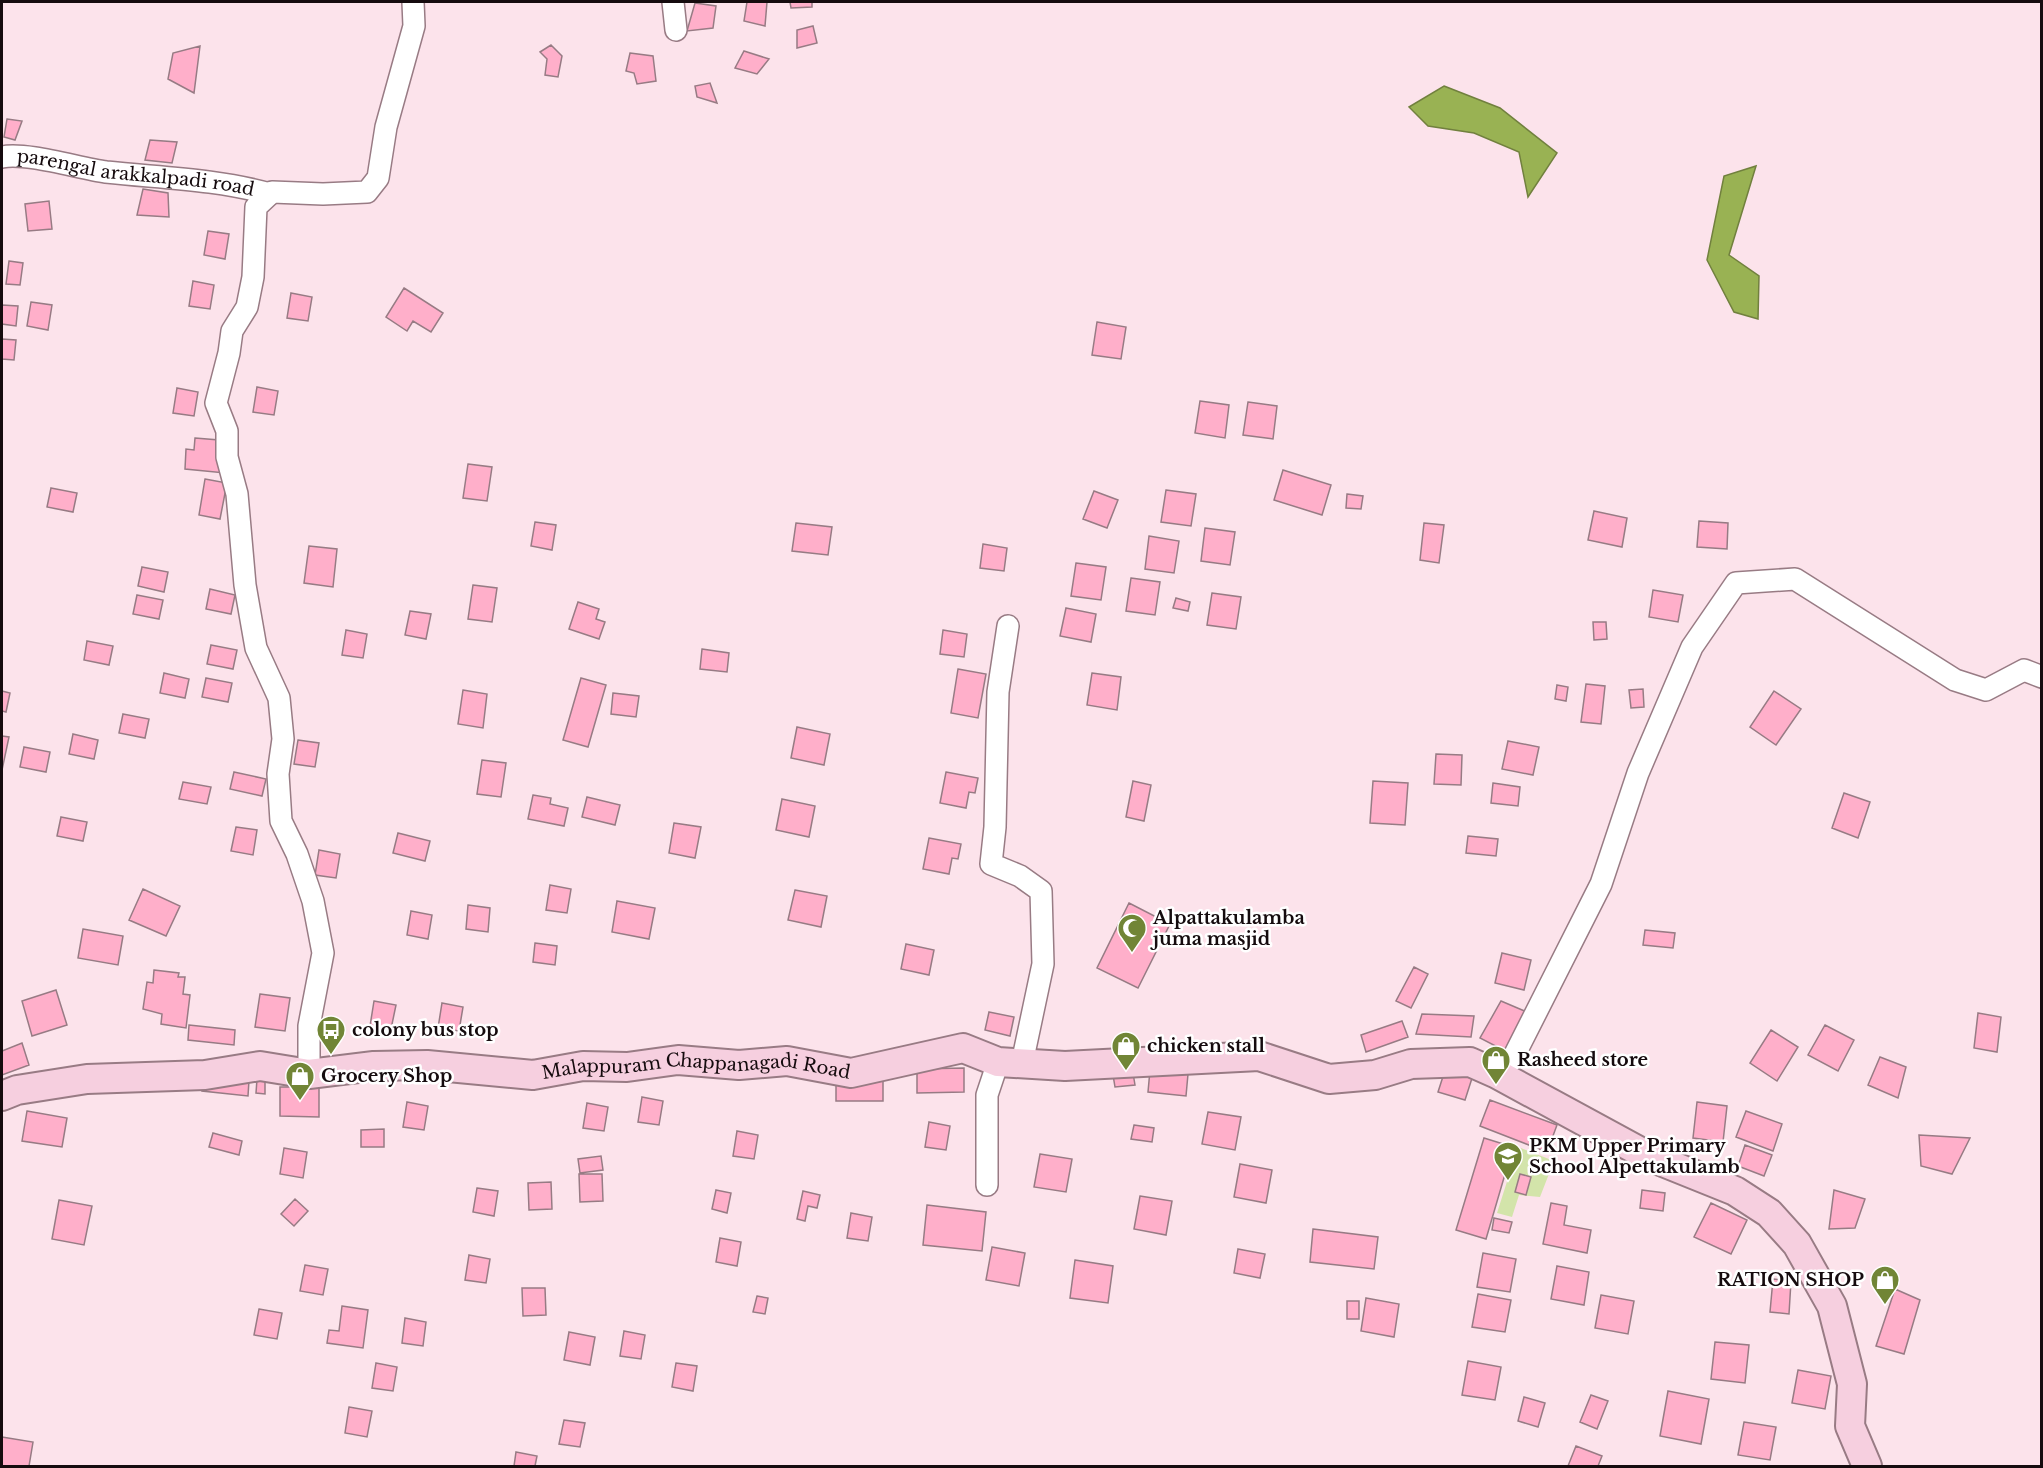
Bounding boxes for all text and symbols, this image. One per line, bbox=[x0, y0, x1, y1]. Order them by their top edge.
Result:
street label: parengal arakkalpadi road bbox=[16, 145, 256, 201]
place label: Alpattakulamba juma masjid bbox=[1150, 907, 1305, 950]
mosque icon: Alpattakulamba juma masjid bbox=[1116, 912, 1148, 954]
bus stop icon: colony bus stop bbox=[315, 1014, 347, 1056]
place label: colony bus stop bbox=[352, 1019, 499, 1041]
shop icon: chicken stall bbox=[1110, 1030, 1142, 1072]
place label: chicken stall bbox=[1147, 1035, 1266, 1057]
shop icon: Rasheed store bbox=[1480, 1044, 1512, 1086]
street label: Malappuram Chappanagadi Road bbox=[540, 1049, 852, 1084]
place label: Rasheed store bbox=[1517, 1049, 1648, 1071]
shop icon: Grocery Shop bbox=[284, 1060, 316, 1102]
place label: Grocery Shop bbox=[321, 1065, 452, 1087]
place label: PKM Upper Primary School Alpettakulamb bbox=[1529, 1135, 1740, 1178]
school or university icon: PKM Upper Primary School Alpettakulamb bbox=[1492, 1140, 1524, 1182]
shop icon: RATION SHOP bbox=[1869, 1264, 1901, 1306]
place label: RATION SHOP bbox=[1717, 1269, 1864, 1291]

